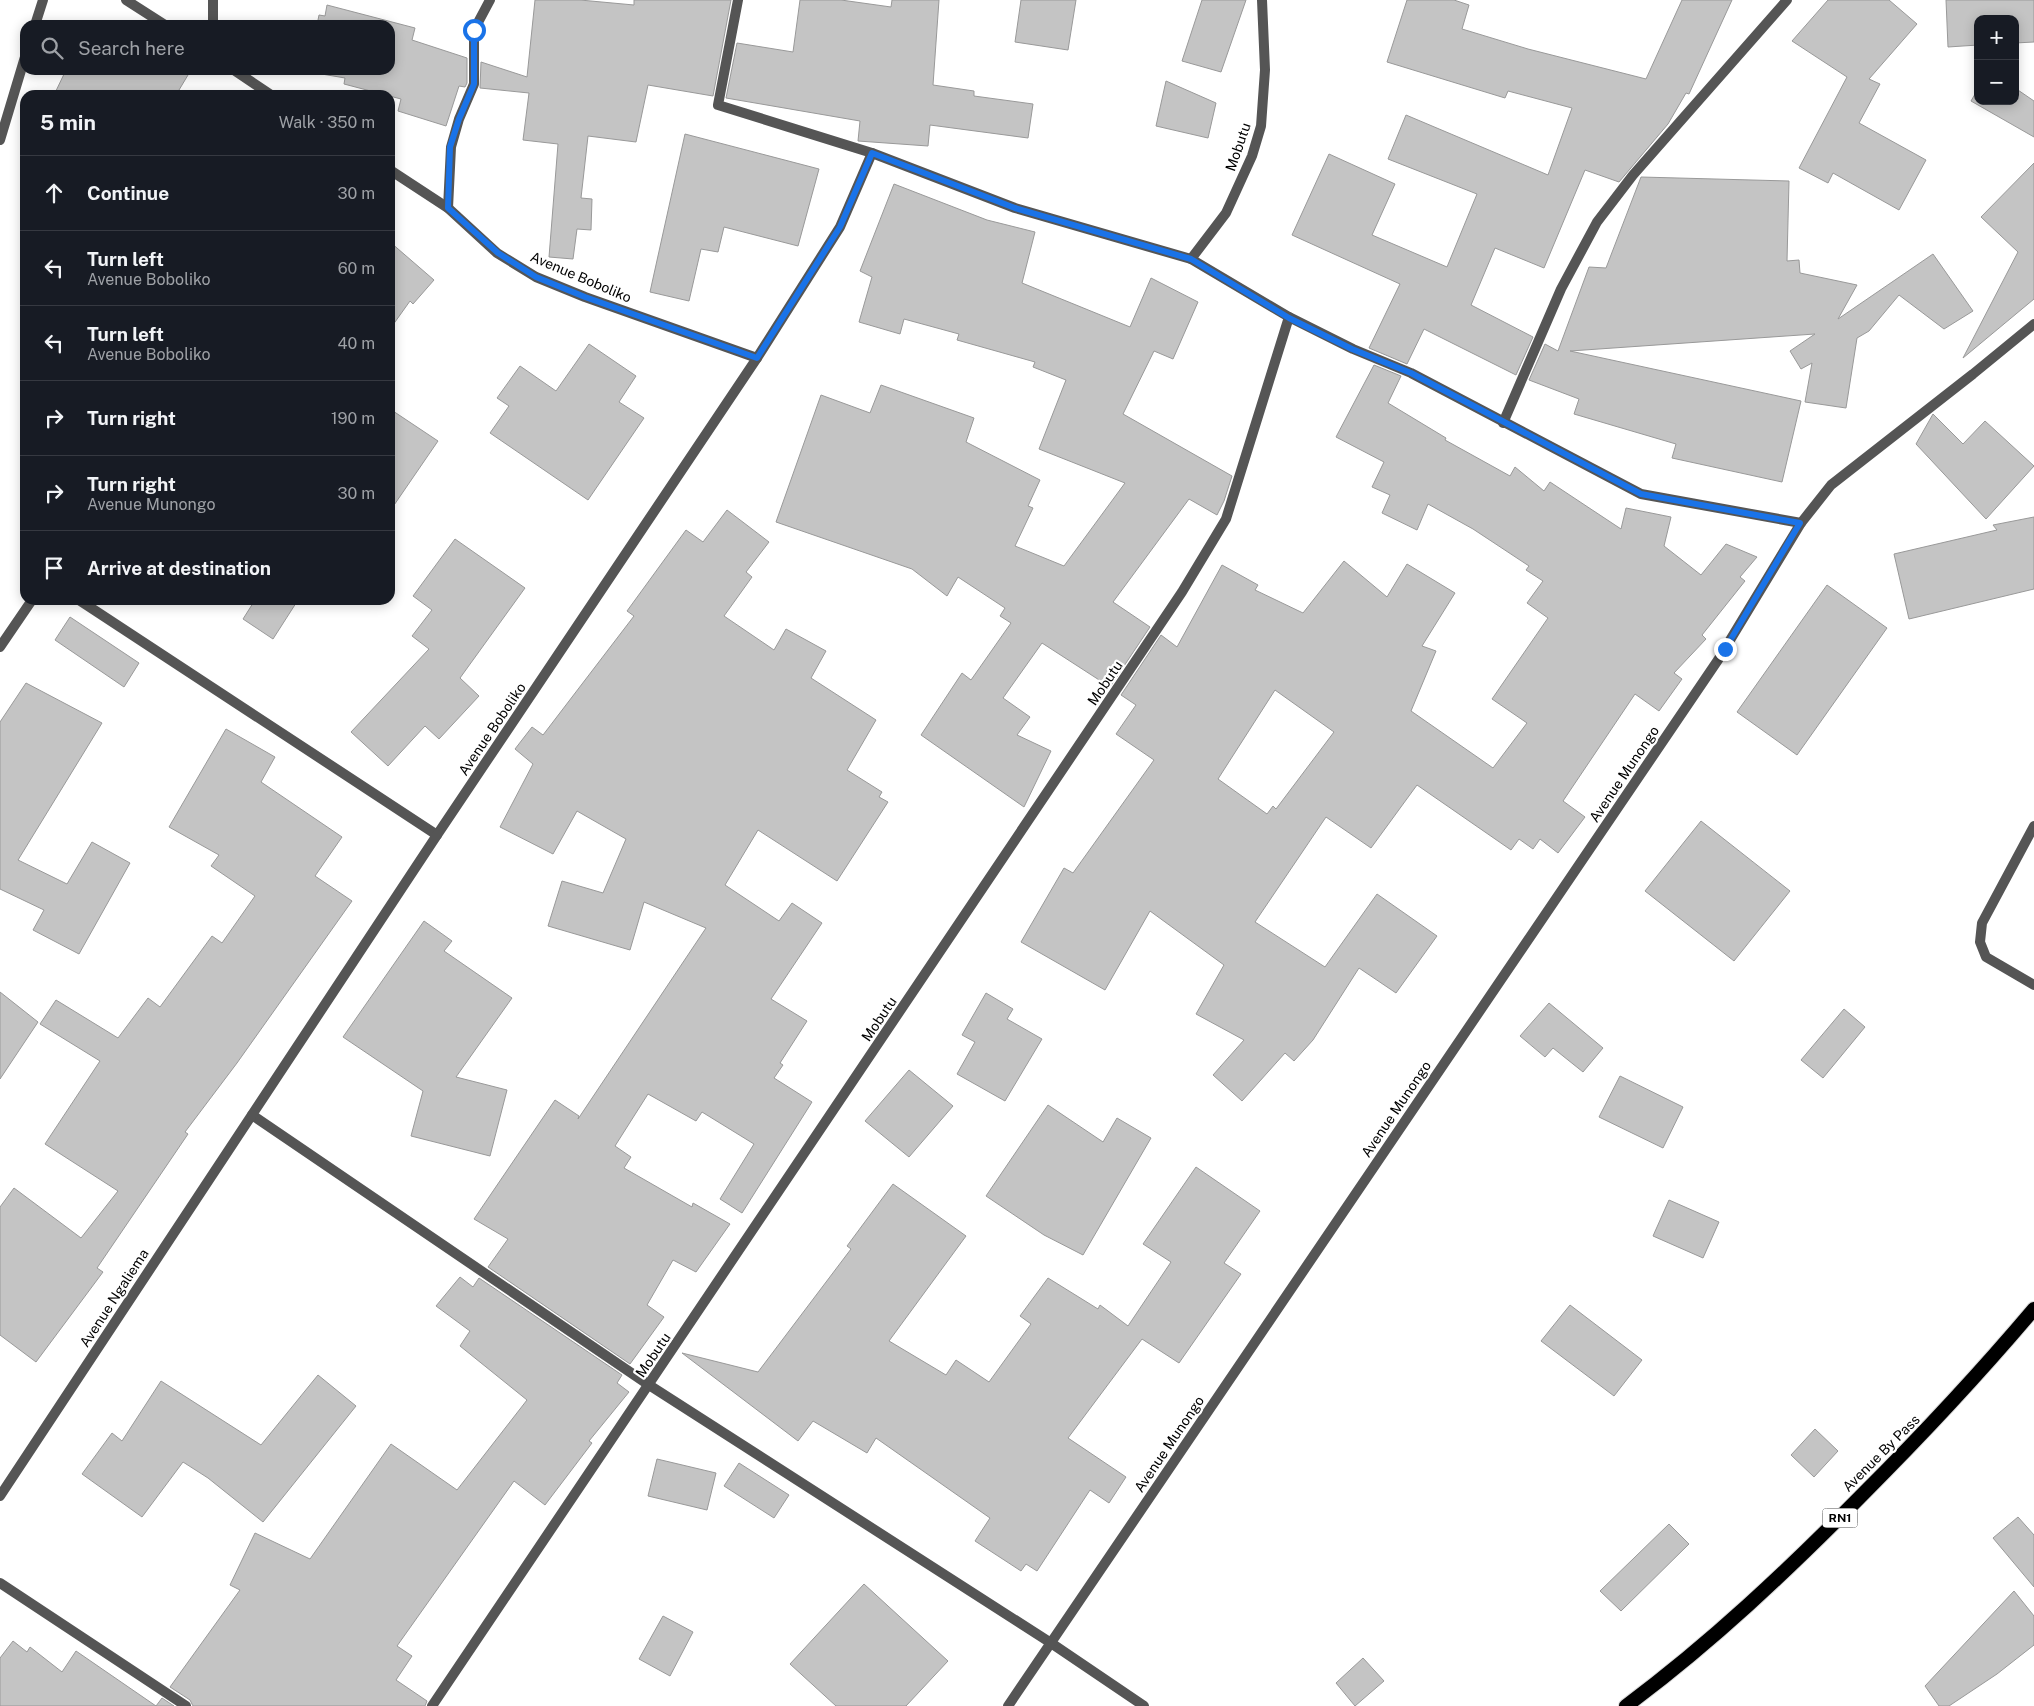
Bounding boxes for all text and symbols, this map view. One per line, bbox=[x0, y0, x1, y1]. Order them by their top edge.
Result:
map controls bbox=[1974, 15, 2019, 105]
button: + bbox=[1974, 15, 2019, 60]
route start bbox=[463, 19, 486, 42]
search box bbox=[20, 20, 395, 75]
icon: search bbox=[38, 34, 66, 62]
text: Search here bbox=[78, 37, 185, 59]
button: − bbox=[1974, 60, 2019, 105]
text: 5 min bbox=[40, 110, 96, 135]
text: Walk · 350 m bbox=[279, 113, 375, 132]
street label: Mobutu bbox=[1222, 121, 1254, 173]
icon: ahead bbox=[40, 179, 68, 207]
text: Continue bbox=[87, 182, 169, 204]
text: 30 m bbox=[338, 184, 375, 203]
text: Turn left bbox=[87, 248, 164, 270]
street label: Avenue Boboliko bbox=[528, 248, 634, 306]
icon: left bbox=[40, 254, 68, 282]
text: 60 m bbox=[338, 259, 375, 278]
text: Avenue Boboliko bbox=[87, 270, 211, 289]
text: Turn left bbox=[87, 323, 164, 345]
icon: left bbox=[40, 329, 68, 357]
text: 40 m bbox=[337, 334, 375, 353]
text: Avenue Boboliko bbox=[87, 345, 211, 364]
icon: right bbox=[40, 404, 68, 432]
text: Turn right bbox=[87, 407, 176, 429]
text: 190 m bbox=[331, 409, 375, 428]
text: Turn right bbox=[87, 473, 176, 495]
icon: right bbox=[40, 479, 68, 507]
text: 30 m bbox=[338, 484, 375, 503]
text: Avenue Munongo bbox=[87, 495, 216, 514]
icon: arrive bbox=[40, 554, 68, 582]
text: Arrive at destination bbox=[87, 557, 271, 579]
route end bbox=[1714, 638, 1737, 661]
street label: Mobutu bbox=[1084, 658, 1126, 708]
street label: Avenue Boboliko bbox=[455, 680, 529, 778]
street label: Avenue Munongo bbox=[1586, 723, 1662, 825]
street label: Mobutu bbox=[858, 994, 900, 1044]
street label: Avenue Munongo bbox=[1358, 1058, 1434, 1160]
street label: Avenue Ngaliema bbox=[76, 1246, 152, 1350]
street label: Mobutu bbox=[632, 1330, 674, 1380]
street label: Avenue Munongo bbox=[1131, 1393, 1207, 1495]
street label: Avenue By Pass bbox=[1839, 1411, 1923, 1495]
road number: RN1 bbox=[1822, 1509, 1858, 1528]

